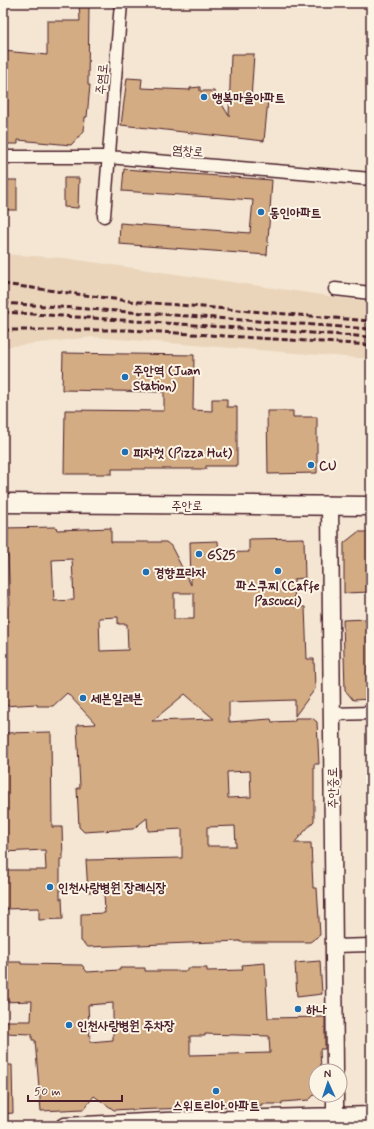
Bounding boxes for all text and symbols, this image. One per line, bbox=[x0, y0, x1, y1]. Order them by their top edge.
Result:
street label: 주염로 bbox=[93, 63, 112, 96]
place label: 행복마을아파트 bbox=[211, 90, 286, 107]
marker: 행복마을아파트 bbox=[199, 92, 209, 102]
street label: 염창로 bbox=[171, 142, 204, 161]
place label: 동인아파트 bbox=[269, 205, 322, 222]
marker: 동인아파트 bbox=[256, 207, 266, 217]
place label: 주안역 (Juan Station) bbox=[133, 363, 200, 395]
marker: 주안역 (Juan Station) bbox=[120, 372, 130, 382]
place label: 피자헛 (Pizza Hut) bbox=[133, 445, 233, 462]
marker: 피자헛 (Pizza Hut) bbox=[120, 447, 130, 457]
place label: CU bbox=[319, 458, 337, 475]
marker: CU bbox=[306, 460, 316, 470]
street label: 주안로 bbox=[171, 498, 203, 515]
place label: GS25 bbox=[207, 547, 236, 564]
marker: GS25 bbox=[194, 549, 204, 559]
place label: 경향프라자 bbox=[154, 565, 207, 582]
marker: 파스쿠찌 (Caffe Pascucci) bbox=[273, 566, 283, 576]
marker: 경향프라자 bbox=[141, 567, 151, 577]
place label: 파스쿠찌 (Caffe Pascucci) bbox=[235, 578, 320, 610]
place label: 세븐일레븐 bbox=[90, 691, 143, 708]
marker: 세븐일레븐 bbox=[78, 693, 88, 703]
street label: 주안중로 bbox=[325, 767, 342, 809]
place label: 인천사랑병원 장례식장 bbox=[58, 880, 167, 897]
marker: 인천사랑병원 장례식장 bbox=[45, 882, 55, 892]
place label: 하나 bbox=[306, 1002, 327, 1019]
marker: 하나 bbox=[293, 1004, 303, 1014]
place label: 인천사랑병원 주차장 bbox=[77, 1018, 175, 1035]
marker: 인천사랑병원 주차장 bbox=[64, 1020, 74, 1030]
north arrow bbox=[308, 1063, 348, 1103]
text: N bbox=[324, 1067, 332, 1081]
scale bar bbox=[28, 1077, 122, 1103]
text: 50 m bbox=[34, 1084, 61, 1100]
marker: 스위트리아 아파트 bbox=[211, 1086, 221, 1096]
place label: 스위트리아 아파트 bbox=[172, 1098, 260, 1115]

